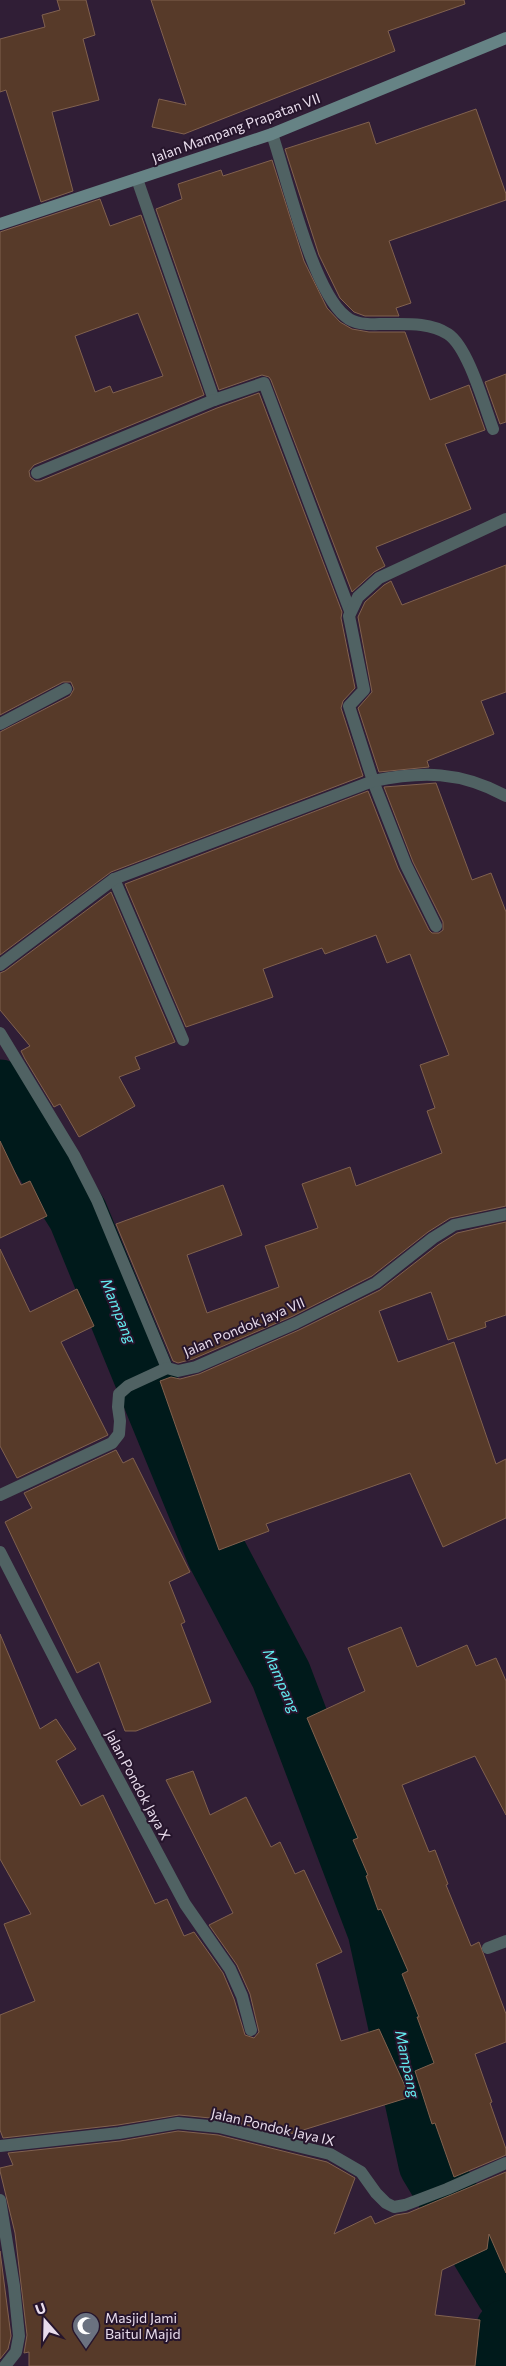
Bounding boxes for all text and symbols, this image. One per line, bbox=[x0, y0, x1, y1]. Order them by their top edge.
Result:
street label: Jalan Mampang Prapatan VII bbox=[149, 89, 322, 166]
water label: Mampang bbox=[98, 1275, 140, 1347]
street label: Jalan Pondok Jaya VII bbox=[180, 1293, 307, 1360]
water label: Mampang bbox=[260, 1646, 304, 1716]
street label: Jalan Pondok Jaya X bbox=[102, 1727, 175, 1843]
water label: Mampang bbox=[392, 2028, 424, 2100]
street label: Jalan Pondok Jaya IX bbox=[210, 2104, 337, 2149]
north arrow bbox=[20, 2296, 70, 2346]
text: U bbox=[33, 2299, 48, 2318]
place label: Masjid Jami Baitul Majid bbox=[105, 2309, 181, 2342]
mosque icon: Masjid Jami Baitul Majid bbox=[71, 2311, 101, 2350]

